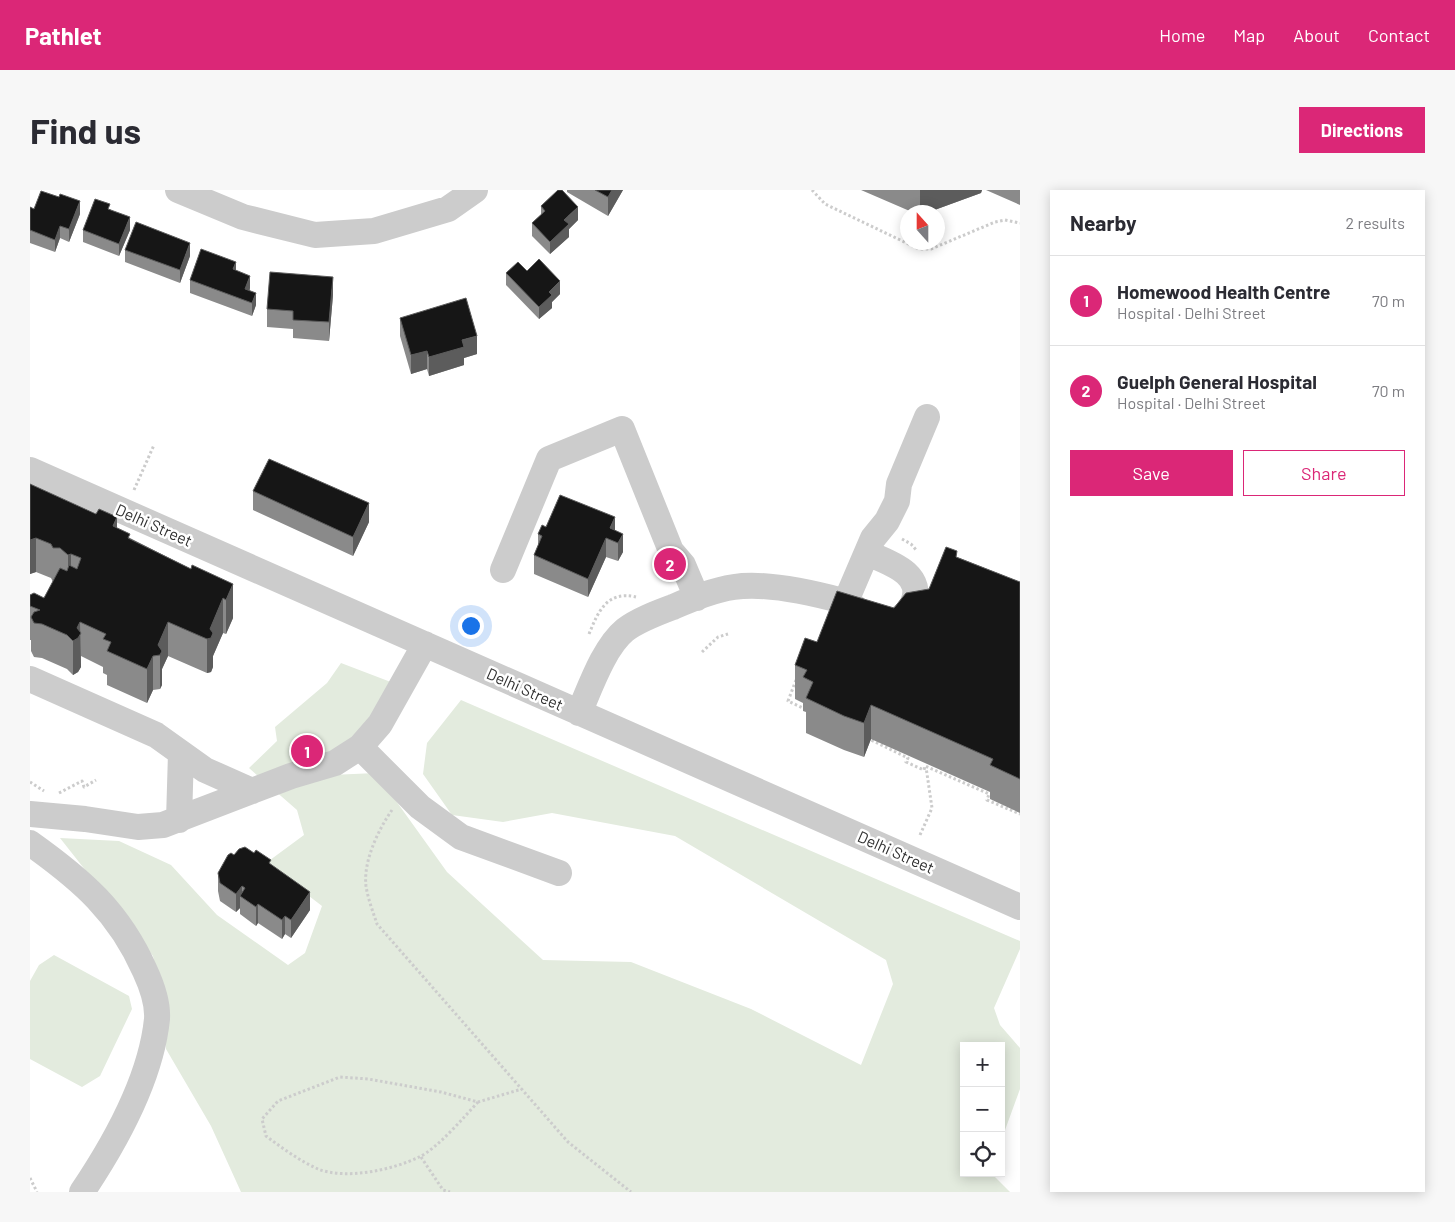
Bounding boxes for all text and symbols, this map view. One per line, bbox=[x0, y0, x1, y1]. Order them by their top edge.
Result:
text: Pathlet bbox=[25, 21, 102, 50]
text: Home bbox=[1159, 24, 1205, 46]
text: Map bbox=[1233, 24, 1265, 46]
text: About bbox=[1293, 24, 1340, 46]
text: Contact bbox=[1368, 24, 1430, 46]
button: Directions bbox=[1299, 107, 1425, 153]
text: Find us bbox=[30, 109, 141, 151]
north arrow bbox=[900, 205, 945, 250]
text: Nearby bbox=[1070, 210, 1136, 235]
text: 2 results bbox=[1346, 213, 1405, 232]
text: Homewood Health Centre bbox=[1117, 280, 1330, 303]
text: 1 bbox=[1083, 291, 1089, 310]
text: 70 m bbox=[1372, 291, 1405, 310]
text: Hospital · Delhi Street bbox=[1117, 303, 1266, 322]
text: Guelph General Hospital bbox=[1117, 370, 1317, 393]
text: 2 bbox=[1082, 381, 1090, 400]
text: 70 m bbox=[1372, 381, 1405, 400]
text: Hospital · Delhi Street bbox=[1117, 393, 1266, 412]
button: Save bbox=[1070, 450, 1233, 496]
button: Share bbox=[1243, 450, 1405, 496]
street label: Delhi Street bbox=[113, 499, 195, 550]
pin: 2 bbox=[654, 545, 686, 583]
your location bbox=[458, 613, 484, 639]
street label: Delhi Street bbox=[484, 663, 566, 714]
pin: 1 bbox=[291, 732, 323, 770]
street label: Delhi Street bbox=[855, 826, 937, 877]
map controls bbox=[960, 1042, 1005, 1177]
button: + bbox=[960, 1042, 1005, 1087]
button: − bbox=[960, 1087, 1005, 1132]
button: locate bbox=[960, 1132, 1005, 1177]

